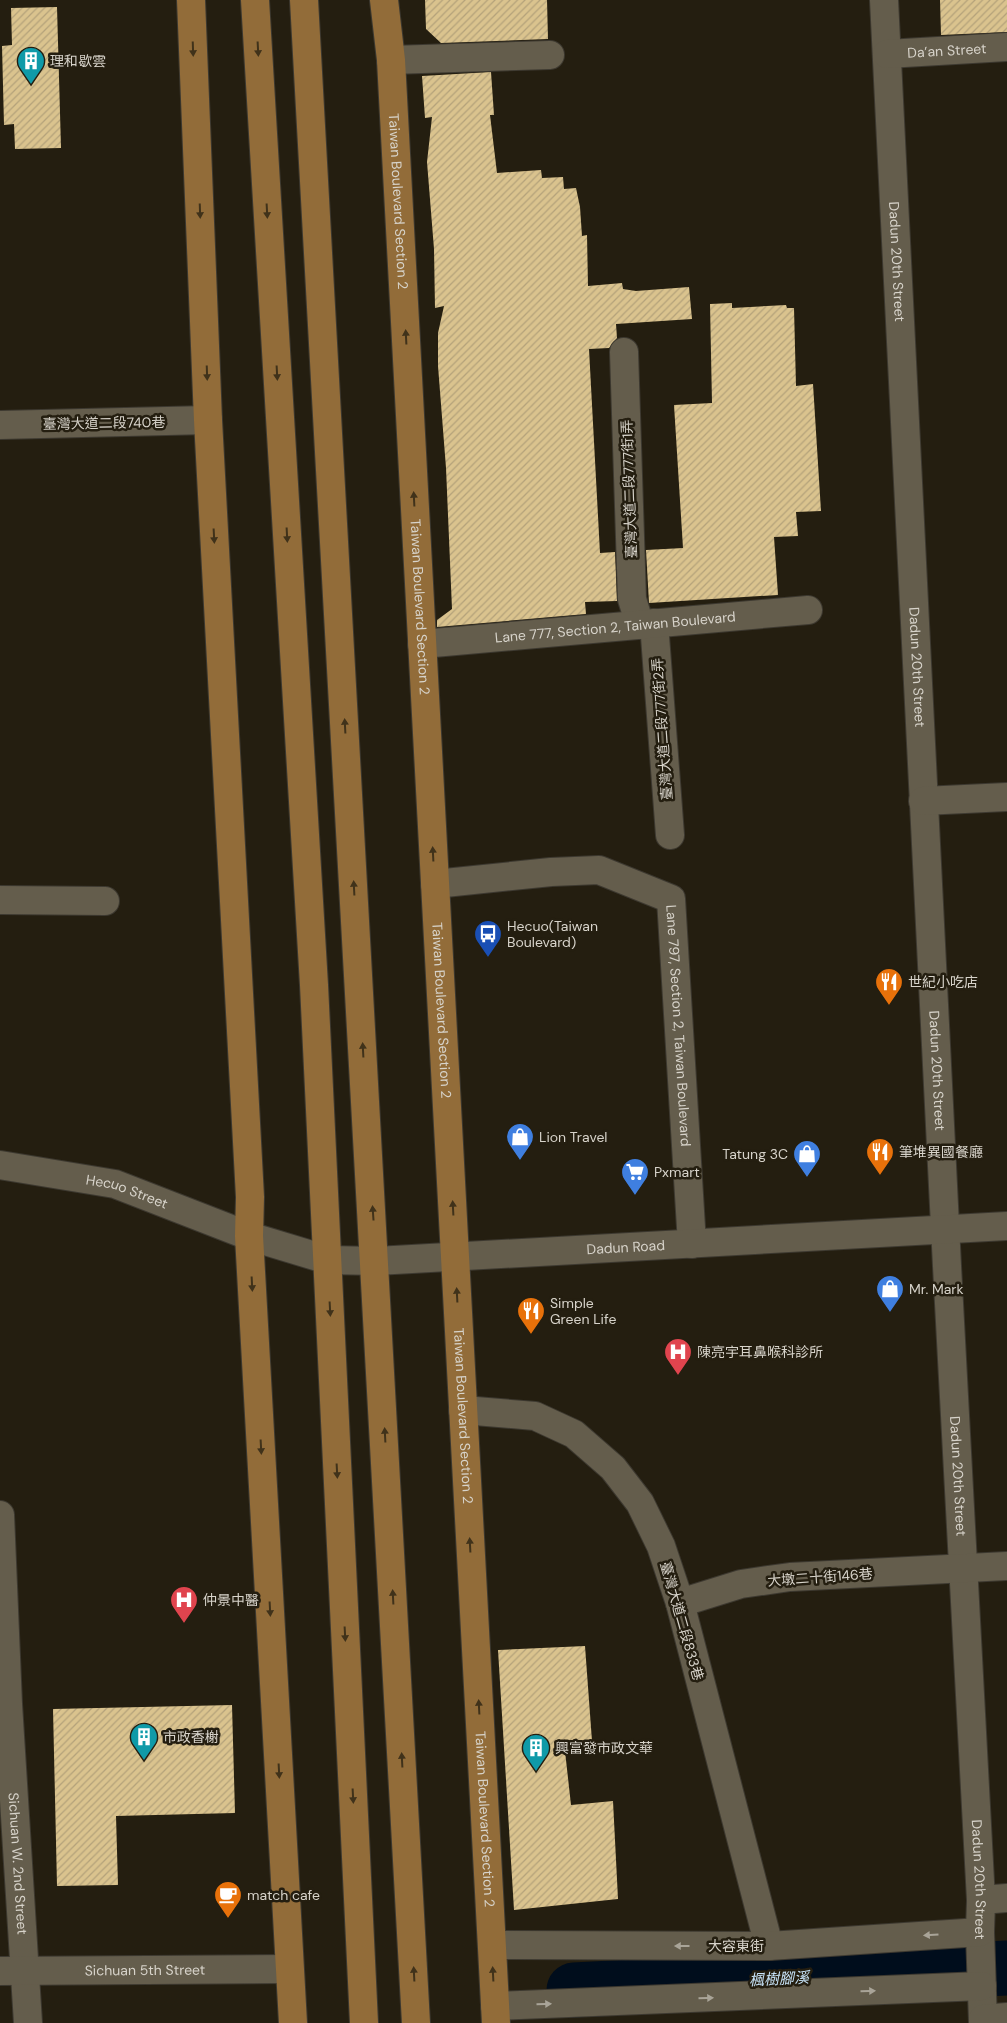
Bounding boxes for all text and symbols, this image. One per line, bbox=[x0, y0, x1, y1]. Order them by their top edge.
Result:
street label: Da’an Street bbox=[907, 39, 987, 62]
one-way arrow bbox=[189, 41, 197, 57]
one-way arrow bbox=[254, 41, 262, 57]
building icon: 理和歇雲 bbox=[16, 46, 46, 85]
place label: 理和歇雲 bbox=[50, 52, 106, 70]
street label: Taiwan Boulevard Section 2 bbox=[385, 113, 412, 290]
street label: Dadun 20th Street bbox=[885, 201, 909, 322]
one-way arrow bbox=[196, 203, 204, 219]
one-way arrow bbox=[264, 203, 272, 219]
one-way arrow bbox=[401, 329, 409, 345]
one-way arrow bbox=[274, 365, 282, 381]
one-way arrow bbox=[203, 366, 211, 382]
street label: 臺灣大道二段740巷 bbox=[42, 413, 166, 433]
street label: 臺灣大道二段777街1弄 bbox=[618, 419, 640, 559]
one-way arrow bbox=[410, 491, 418, 507]
street label: Taiwan Boulevard Section 2 bbox=[407, 518, 434, 695]
one-way arrow bbox=[211, 528, 219, 544]
one-way arrow bbox=[283, 528, 291, 544]
street label: Lane 777, Section 2, Taiwan Boulevard bbox=[494, 607, 736, 647]
street label: Dadun 20th Street bbox=[905, 607, 929, 728]
street label: 臺灣大道二段777街2弄 bbox=[648, 657, 676, 801]
one-way arrow bbox=[340, 718, 348, 734]
one-way arrow bbox=[429, 845, 437, 861]
one-way arrow bbox=[350, 880, 358, 896]
street label: Lane 797, Section 2, Taiwan Boulevard bbox=[662, 904, 695, 1147]
place label: Hecuo(Taiwan Boulevard) bbox=[507, 917, 598, 951]
bus stop icon: Hecuo(Taiwan Boulevard) bbox=[473, 919, 503, 958]
street label: Taiwan Boulevard Section 2 bbox=[428, 922, 456, 1099]
restaurant icon: 世紀小吃店 bbox=[874, 967, 904, 1006]
place label: 世紀小吃店 bbox=[908, 973, 978, 991]
street label: Dadun 20th Street bbox=[925, 1010, 949, 1131]
one-way arrow bbox=[359, 1042, 367, 1058]
shop icon: Lion Travel bbox=[505, 1122, 535, 1161]
place label: Lion Travel bbox=[539, 1128, 608, 1146]
restaurant icon: 筆堆異國餐廳 bbox=[865, 1137, 895, 1176]
shop icon: Tatung 3C bbox=[792, 1139, 822, 1178]
place label: 筆堆異國餐廳 bbox=[899, 1143, 983, 1161]
place label: Tatung 3C bbox=[722, 1145, 788, 1163]
supermarket icon: Pxmart bbox=[620, 1157, 650, 1196]
place label: Pxmart bbox=[654, 1163, 700, 1181]
street label: Hecuo Street bbox=[85, 1170, 171, 1213]
one-way arrow bbox=[448, 1200, 456, 1216]
one-way arrow bbox=[368, 1204, 376, 1220]
street label: Dadun Road bbox=[586, 1236, 665, 1258]
shop icon: Mr. Mark bbox=[875, 1274, 905, 1313]
one-way arrow bbox=[248, 1277, 256, 1293]
place label: Mr. Mark bbox=[909, 1280, 964, 1298]
one-way arrow bbox=[453, 1287, 461, 1303]
place label: Simple Green Life bbox=[550, 1294, 616, 1328]
restaurant icon: Simple Green Life bbox=[516, 1296, 546, 1335]
one-way arrow bbox=[326, 1301, 334, 1317]
street label: Taiwan Boulevard Section 2 bbox=[450, 1327, 477, 1504]
hospital icon: 陳亮宇耳鼻喉科診所 bbox=[663, 1337, 693, 1376]
place label: 陳亮宇耳鼻喉科診所 bbox=[697, 1343, 823, 1361]
street label: Dadun 20th Street bbox=[946, 1416, 970, 1537]
one-way arrow bbox=[380, 1427, 388, 1443]
one-way arrow bbox=[257, 1439, 265, 1455]
one-way arrow bbox=[334, 1464, 342, 1480]
one-way arrow bbox=[466, 1537, 474, 1553]
street label: 臺灣大道二段833巷 bbox=[656, 1559, 708, 1683]
street label: 大墩二十街146巷 bbox=[767, 1564, 873, 1590]
hospital icon: 仲景中醫 bbox=[169, 1585, 199, 1624]
one-way arrow bbox=[389, 1589, 397, 1605]
place label: 仲景中醫 bbox=[203, 1591, 259, 1609]
one-way arrow bbox=[267, 1601, 275, 1617]
one-way arrow bbox=[341, 1626, 349, 1642]
one-way arrow bbox=[474, 1699, 482, 1715]
building icon: 市政香榭 bbox=[129, 1722, 159, 1761]
place label: 市政香榭 bbox=[163, 1728, 219, 1746]
street label: Taiwan Boulevard Section 2 bbox=[471, 1731, 499, 1908]
building icon: 興富發市政文華 bbox=[521, 1733, 551, 1772]
place label: 興富發市政文華 bbox=[555, 1739, 653, 1757]
one-way arrow bbox=[398, 1751, 406, 1767]
one-way arrow bbox=[275, 1763, 283, 1779]
one-way arrow bbox=[349, 1788, 357, 1804]
street label: Sichuan W. 2nd Street bbox=[5, 1792, 31, 1935]
street label: Dadun 20th Street bbox=[968, 1819, 990, 1940]
cafe icon: match cafe bbox=[213, 1880, 243, 1919]
place label: match cafe bbox=[247, 1886, 320, 1904]
one-way arrow bbox=[923, 1932, 939, 1940]
street label: 大容東街 bbox=[708, 1937, 764, 1955]
one-way arrow bbox=[673, 1942, 689, 1950]
street label: Sichuan 5th Street bbox=[85, 1961, 205, 1979]
one-way arrow bbox=[409, 1966, 417, 1982]
one-way arrow bbox=[489, 1966, 497, 1982]
water label: 楓樹腳溪 bbox=[749, 1967, 811, 1991]
one-way arrow bbox=[861, 1987, 877, 1995]
one-way arrow bbox=[698, 1993, 714, 2001]
one-way arrow bbox=[536, 2000, 552, 2008]

